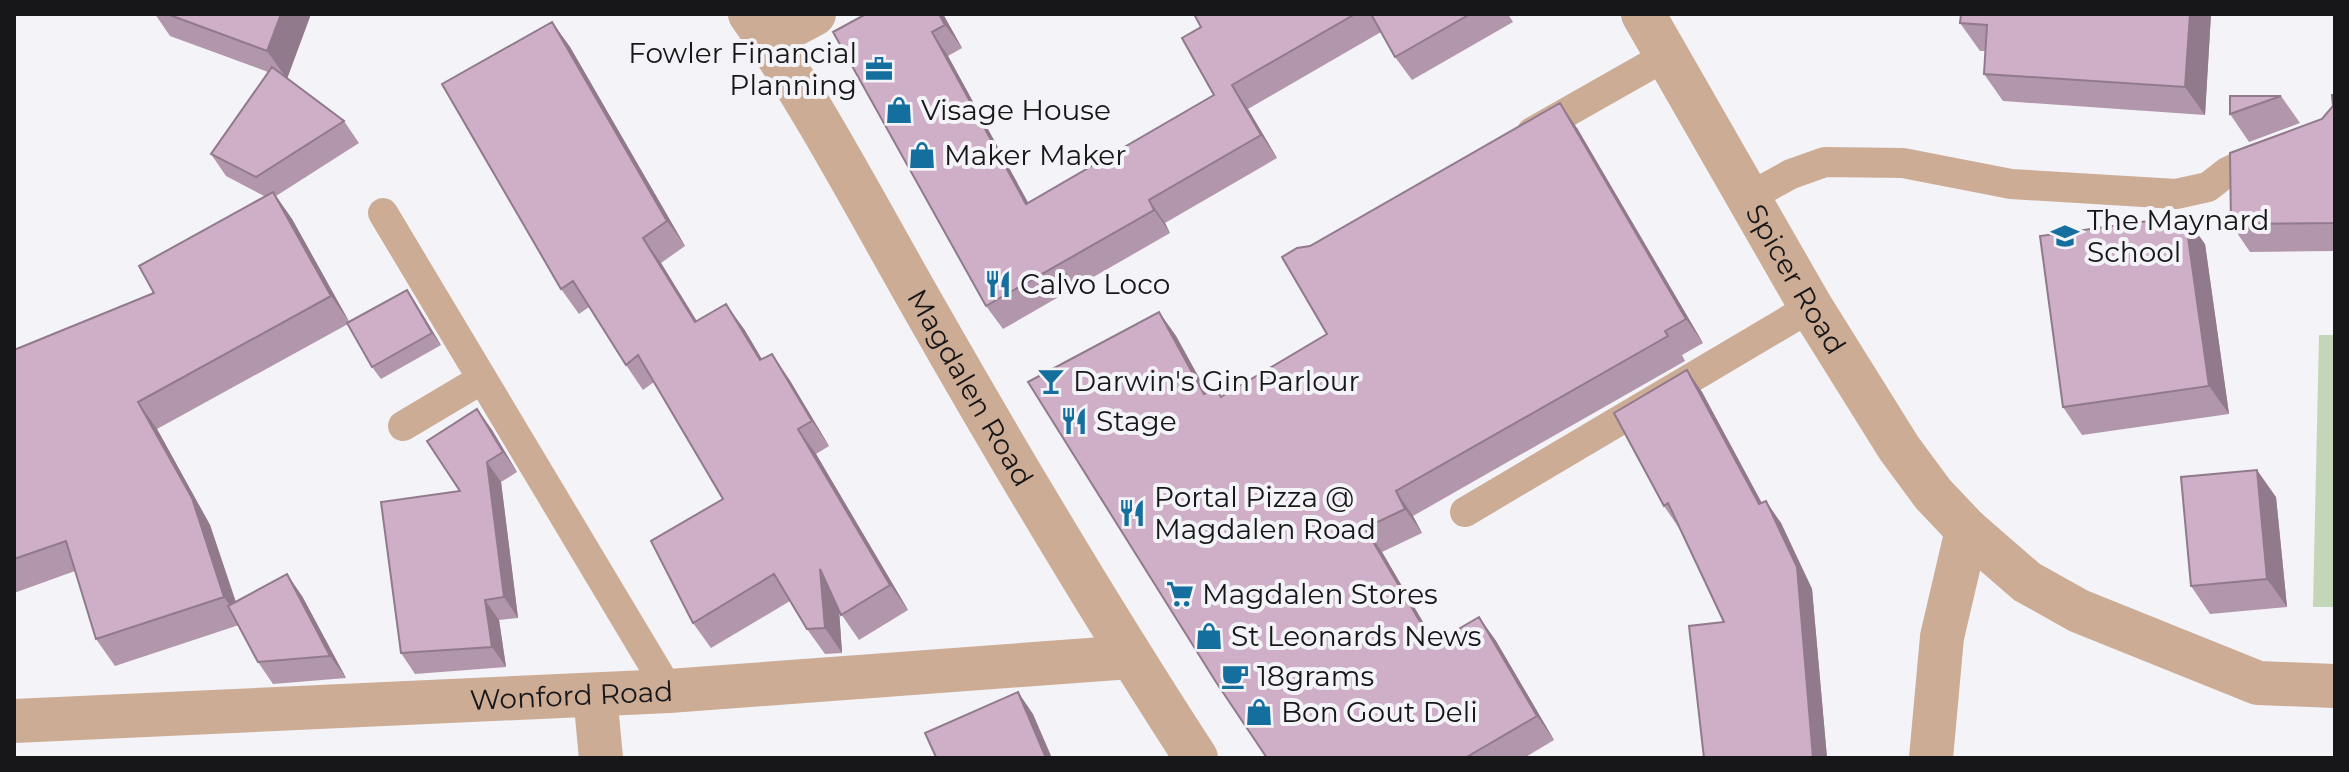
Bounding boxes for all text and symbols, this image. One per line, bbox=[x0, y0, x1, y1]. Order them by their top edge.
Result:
place label: Fowler Financial Planning bbox=[628, 36, 857, 102]
office icon: Fowler Financial Planning bbox=[864, 54, 894, 84]
place label: Visage House bbox=[921, 93, 1111, 127]
shop icon: Visage House bbox=[884, 95, 914, 125]
place label: Maker Maker bbox=[944, 138, 1126, 172]
shop icon: Maker Maker bbox=[907, 140, 937, 170]
street label: Spicer Road bbox=[1739, 198, 1853, 360]
place label: The Maynard School bbox=[2087, 203, 2269, 269]
school or university icon: The Maynard School bbox=[2050, 221, 2080, 251]
place label: Calvo Loco bbox=[1020, 267, 1170, 301]
restaurant icon: Calvo Loco bbox=[983, 269, 1013, 299]
street label: Magdalen Road bbox=[900, 283, 1041, 492]
place label: Darwin's Gin Parlour bbox=[1073, 364, 1360, 398]
bar icon: Darwin's Gin Parlour bbox=[1036, 366, 1066, 396]
place label: Stage bbox=[1096, 404, 1177, 438]
restaurant icon: Stage bbox=[1059, 406, 1089, 436]
place label: Portal Pizza @ Magdalen Road bbox=[1154, 480, 1376, 546]
restaurant icon: Portal Pizza @ Magdalen Road bbox=[1117, 498, 1147, 528]
place label: Magdalen Stores bbox=[1202, 577, 1438, 611]
supermarket icon: Magdalen Stores bbox=[1165, 579, 1195, 609]
place label: St Leonards News bbox=[1231, 619, 1481, 653]
shop icon: St Leonards News bbox=[1194, 621, 1224, 651]
place label: 18grams bbox=[1257, 659, 1374, 693]
cafe icon: 18grams bbox=[1220, 661, 1250, 691]
street label: Wonford Road bbox=[469, 674, 674, 717]
place label: Bon Gout Deli bbox=[1281, 695, 1478, 729]
shop icon: Bon Gout Deli bbox=[1244, 697, 1274, 727]

